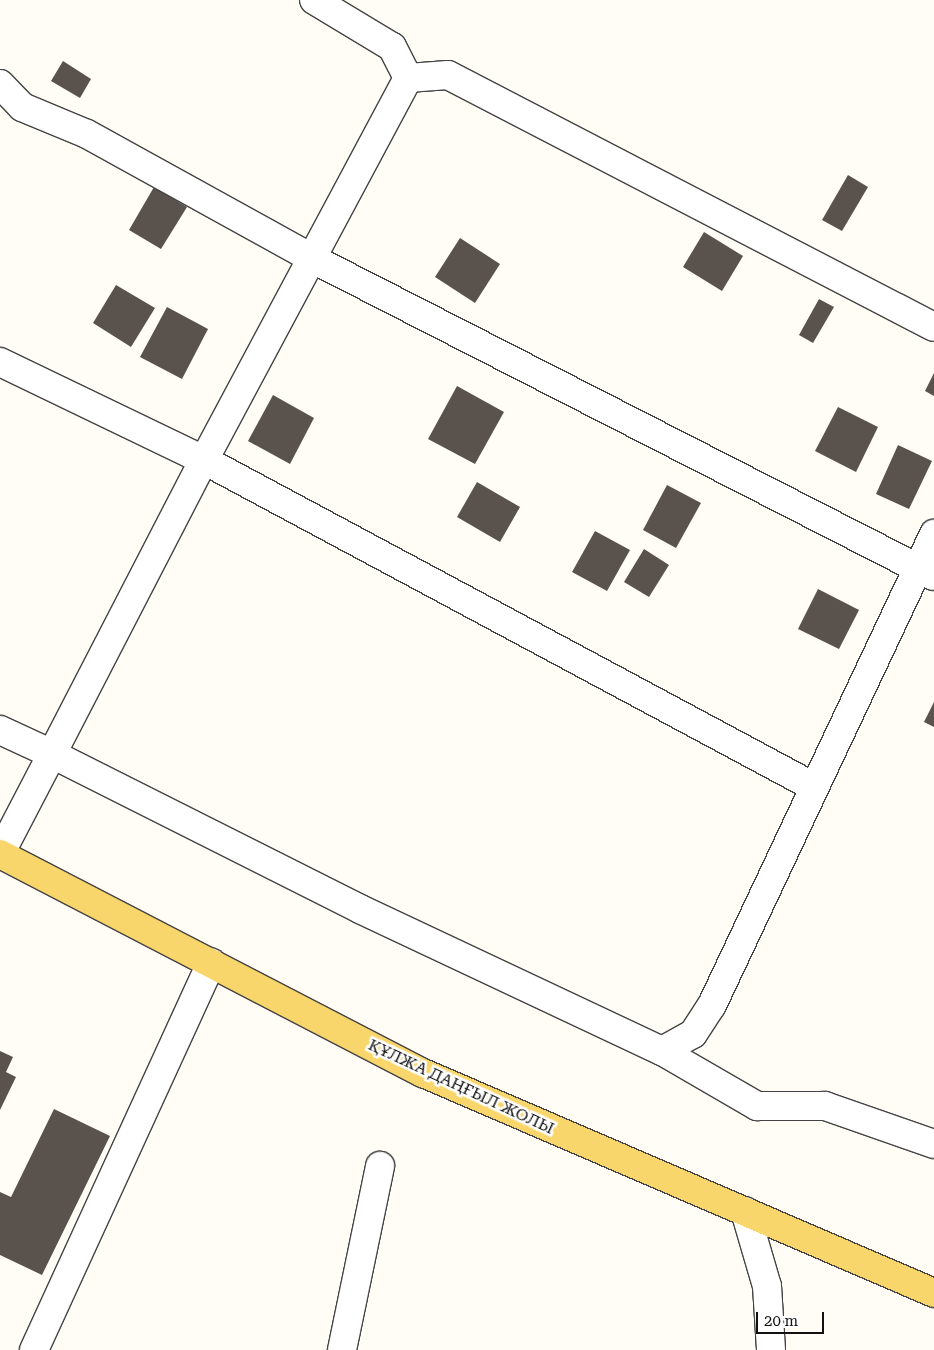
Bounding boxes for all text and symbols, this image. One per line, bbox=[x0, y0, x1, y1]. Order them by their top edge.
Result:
street label: ҚҰЛЖА ДАҢҒЫЛ ЖОЛЫ bbox=[365, 1035, 557, 1139]
scale bar bbox=[759, 1302, 826, 1334]
text: 20 m bbox=[764, 1312, 798, 1330]

